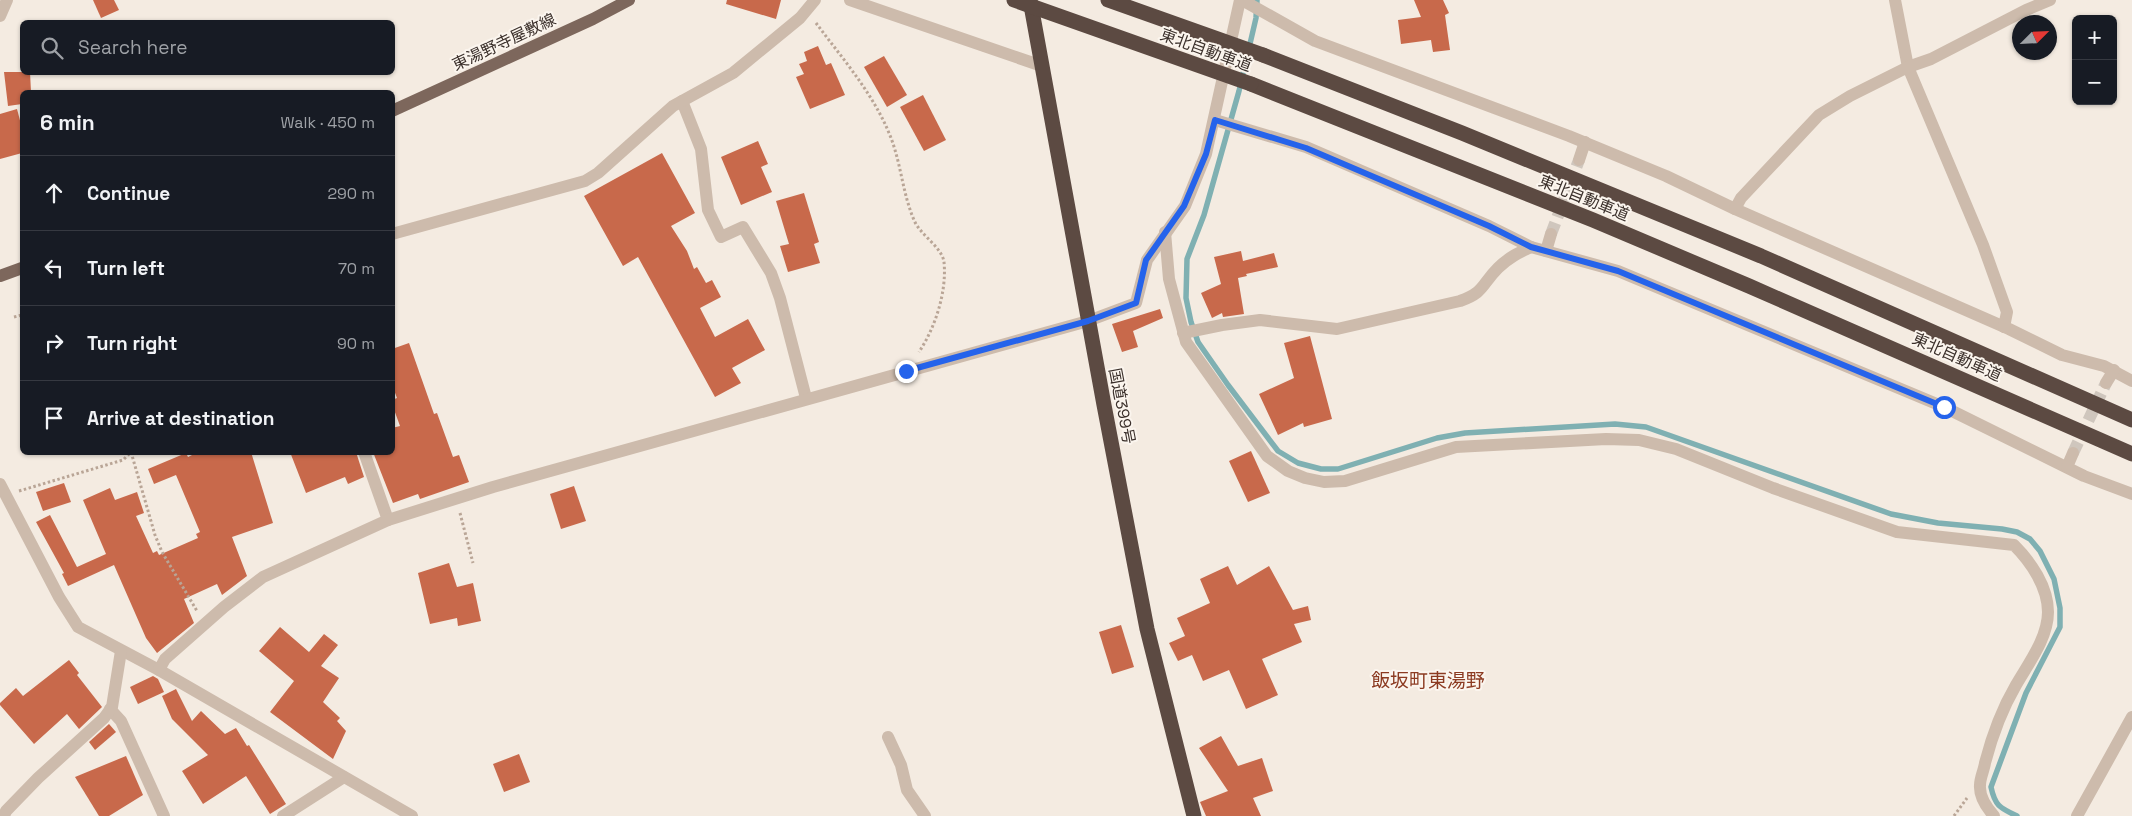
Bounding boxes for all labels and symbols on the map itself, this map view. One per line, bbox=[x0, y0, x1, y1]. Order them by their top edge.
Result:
street label: 東湯野寺屋敷線 bbox=[449, 9, 559, 75]
north arrow bbox=[2012, 15, 2057, 60]
street label: 東北自動車道 bbox=[1157, 24, 1255, 76]
street label: 東北自動車道 bbox=[1536, 170, 1632, 226]
street label: 東北自動車道 bbox=[1909, 328, 2005, 386]
route end bbox=[895, 360, 918, 383]
street label: 国道399号 bbox=[1104, 366, 1140, 446]
route start bbox=[1933, 396, 1956, 419]
district label: 飯坂町東湯野 bbox=[1371, 668, 1485, 693]

